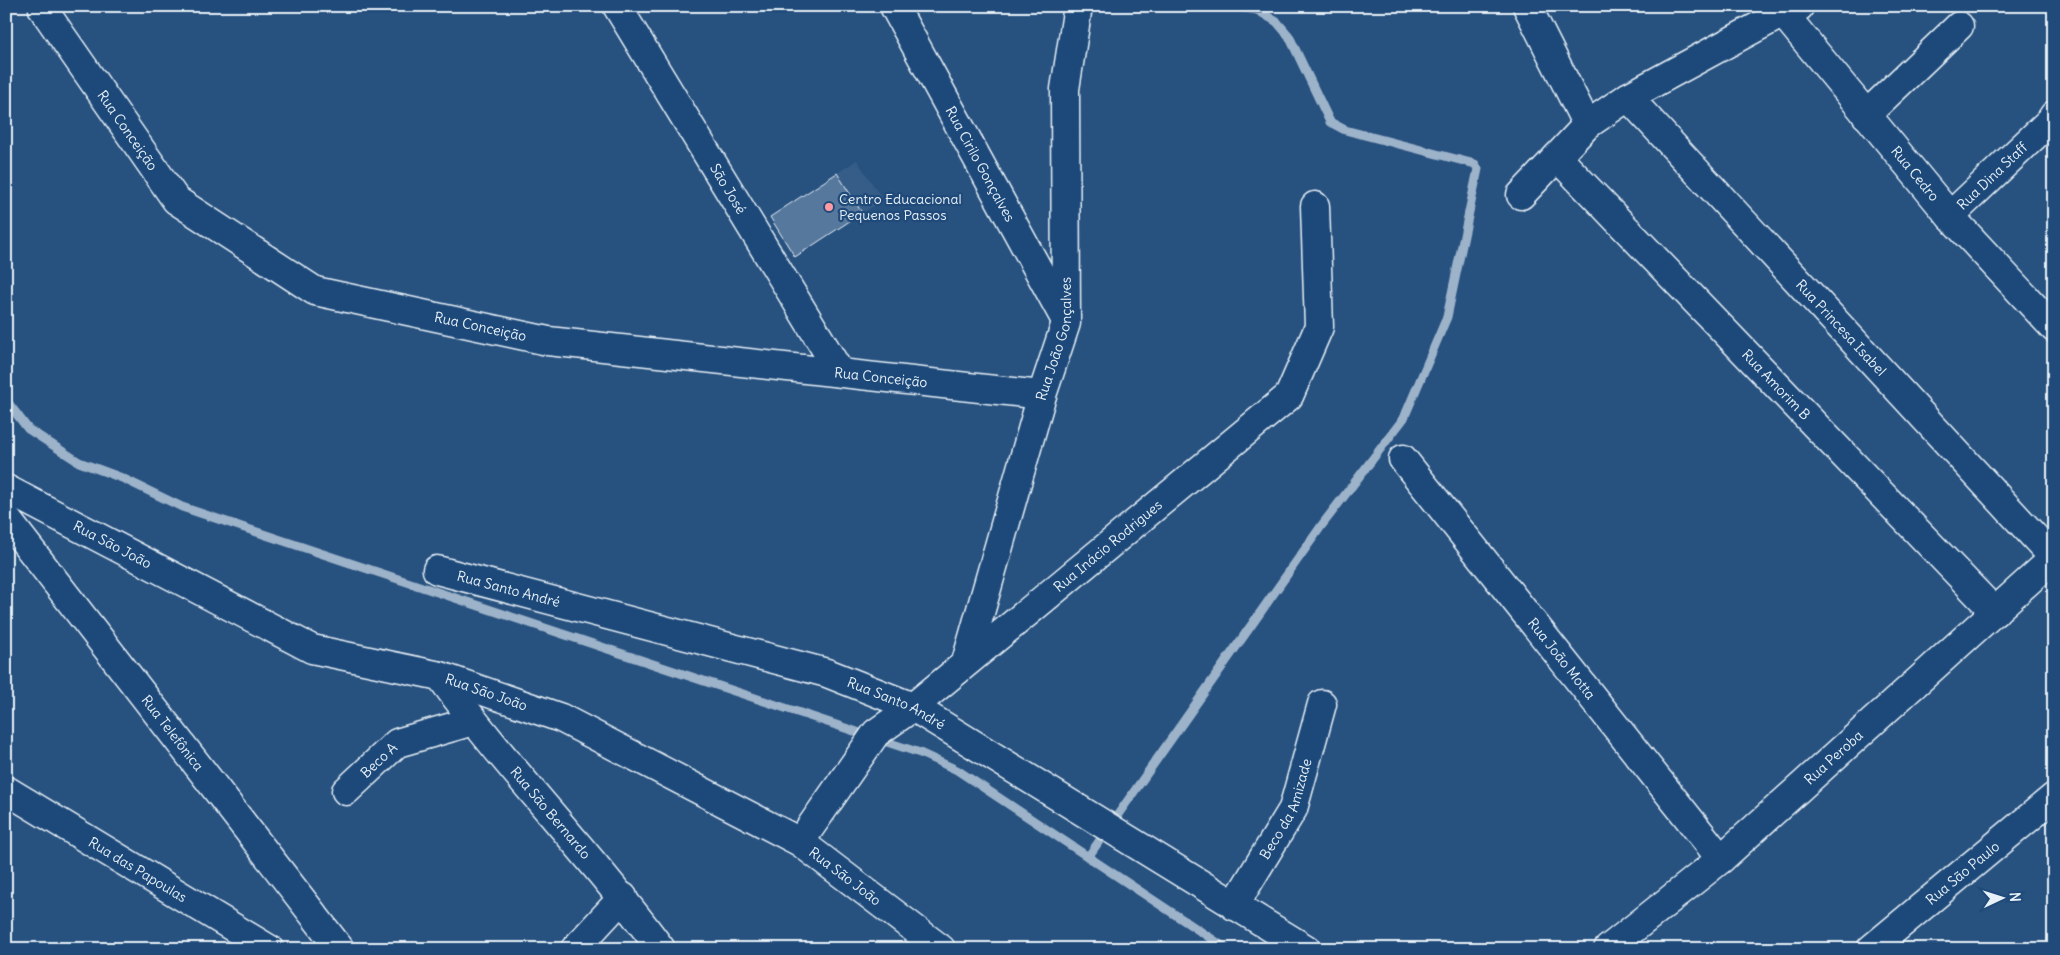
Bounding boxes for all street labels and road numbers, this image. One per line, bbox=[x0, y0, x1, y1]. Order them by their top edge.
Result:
street label: Rua Conceição bbox=[93, 87, 162, 174]
street label: Rua Cirilo Gonçalves bbox=[942, 103, 1019, 225]
street label: Rua Dina Staff bbox=[1953, 138, 2031, 214]
street label: Rua Cedro bbox=[1887, 142, 1943, 205]
street label: São José bbox=[706, 160, 750, 217]
street label: Rua Princesa Isabel bbox=[1792, 276, 1890, 380]
street label: Rua João Gonçalves bbox=[1032, 277, 1075, 403]
street label: Rua Conceição bbox=[433, 308, 528, 345]
street label: Rua Amorim B bbox=[1738, 346, 1814, 424]
street label: Rua Conceição bbox=[833, 363, 929, 391]
street label: Rua Inácio Rodrigues bbox=[1050, 496, 1166, 596]
street label: Rua São João bbox=[70, 517, 155, 573]
street label: Rua Santo André bbox=[455, 567, 562, 611]
street label: Rua João Motta bbox=[1524, 614, 1600, 703]
street label: Rua São João bbox=[443, 669, 530, 715]
street label: Rua Santo André bbox=[845, 673, 949, 734]
street label: Rua Telefônica bbox=[137, 691, 208, 775]
street label: Rua Peroba bbox=[1800, 726, 1867, 789]
street label: Beco A bbox=[357, 739, 401, 782]
street label: Beco da Amizade bbox=[1256, 756, 1316, 862]
street label: Rua São Bernardo bbox=[506, 763, 595, 863]
street label: Rua das Papoulas bbox=[85, 833, 190, 906]
street label: Rua São Paulo bbox=[1922, 837, 2003, 909]
street label: Rua São João bbox=[805, 843, 885, 909]

